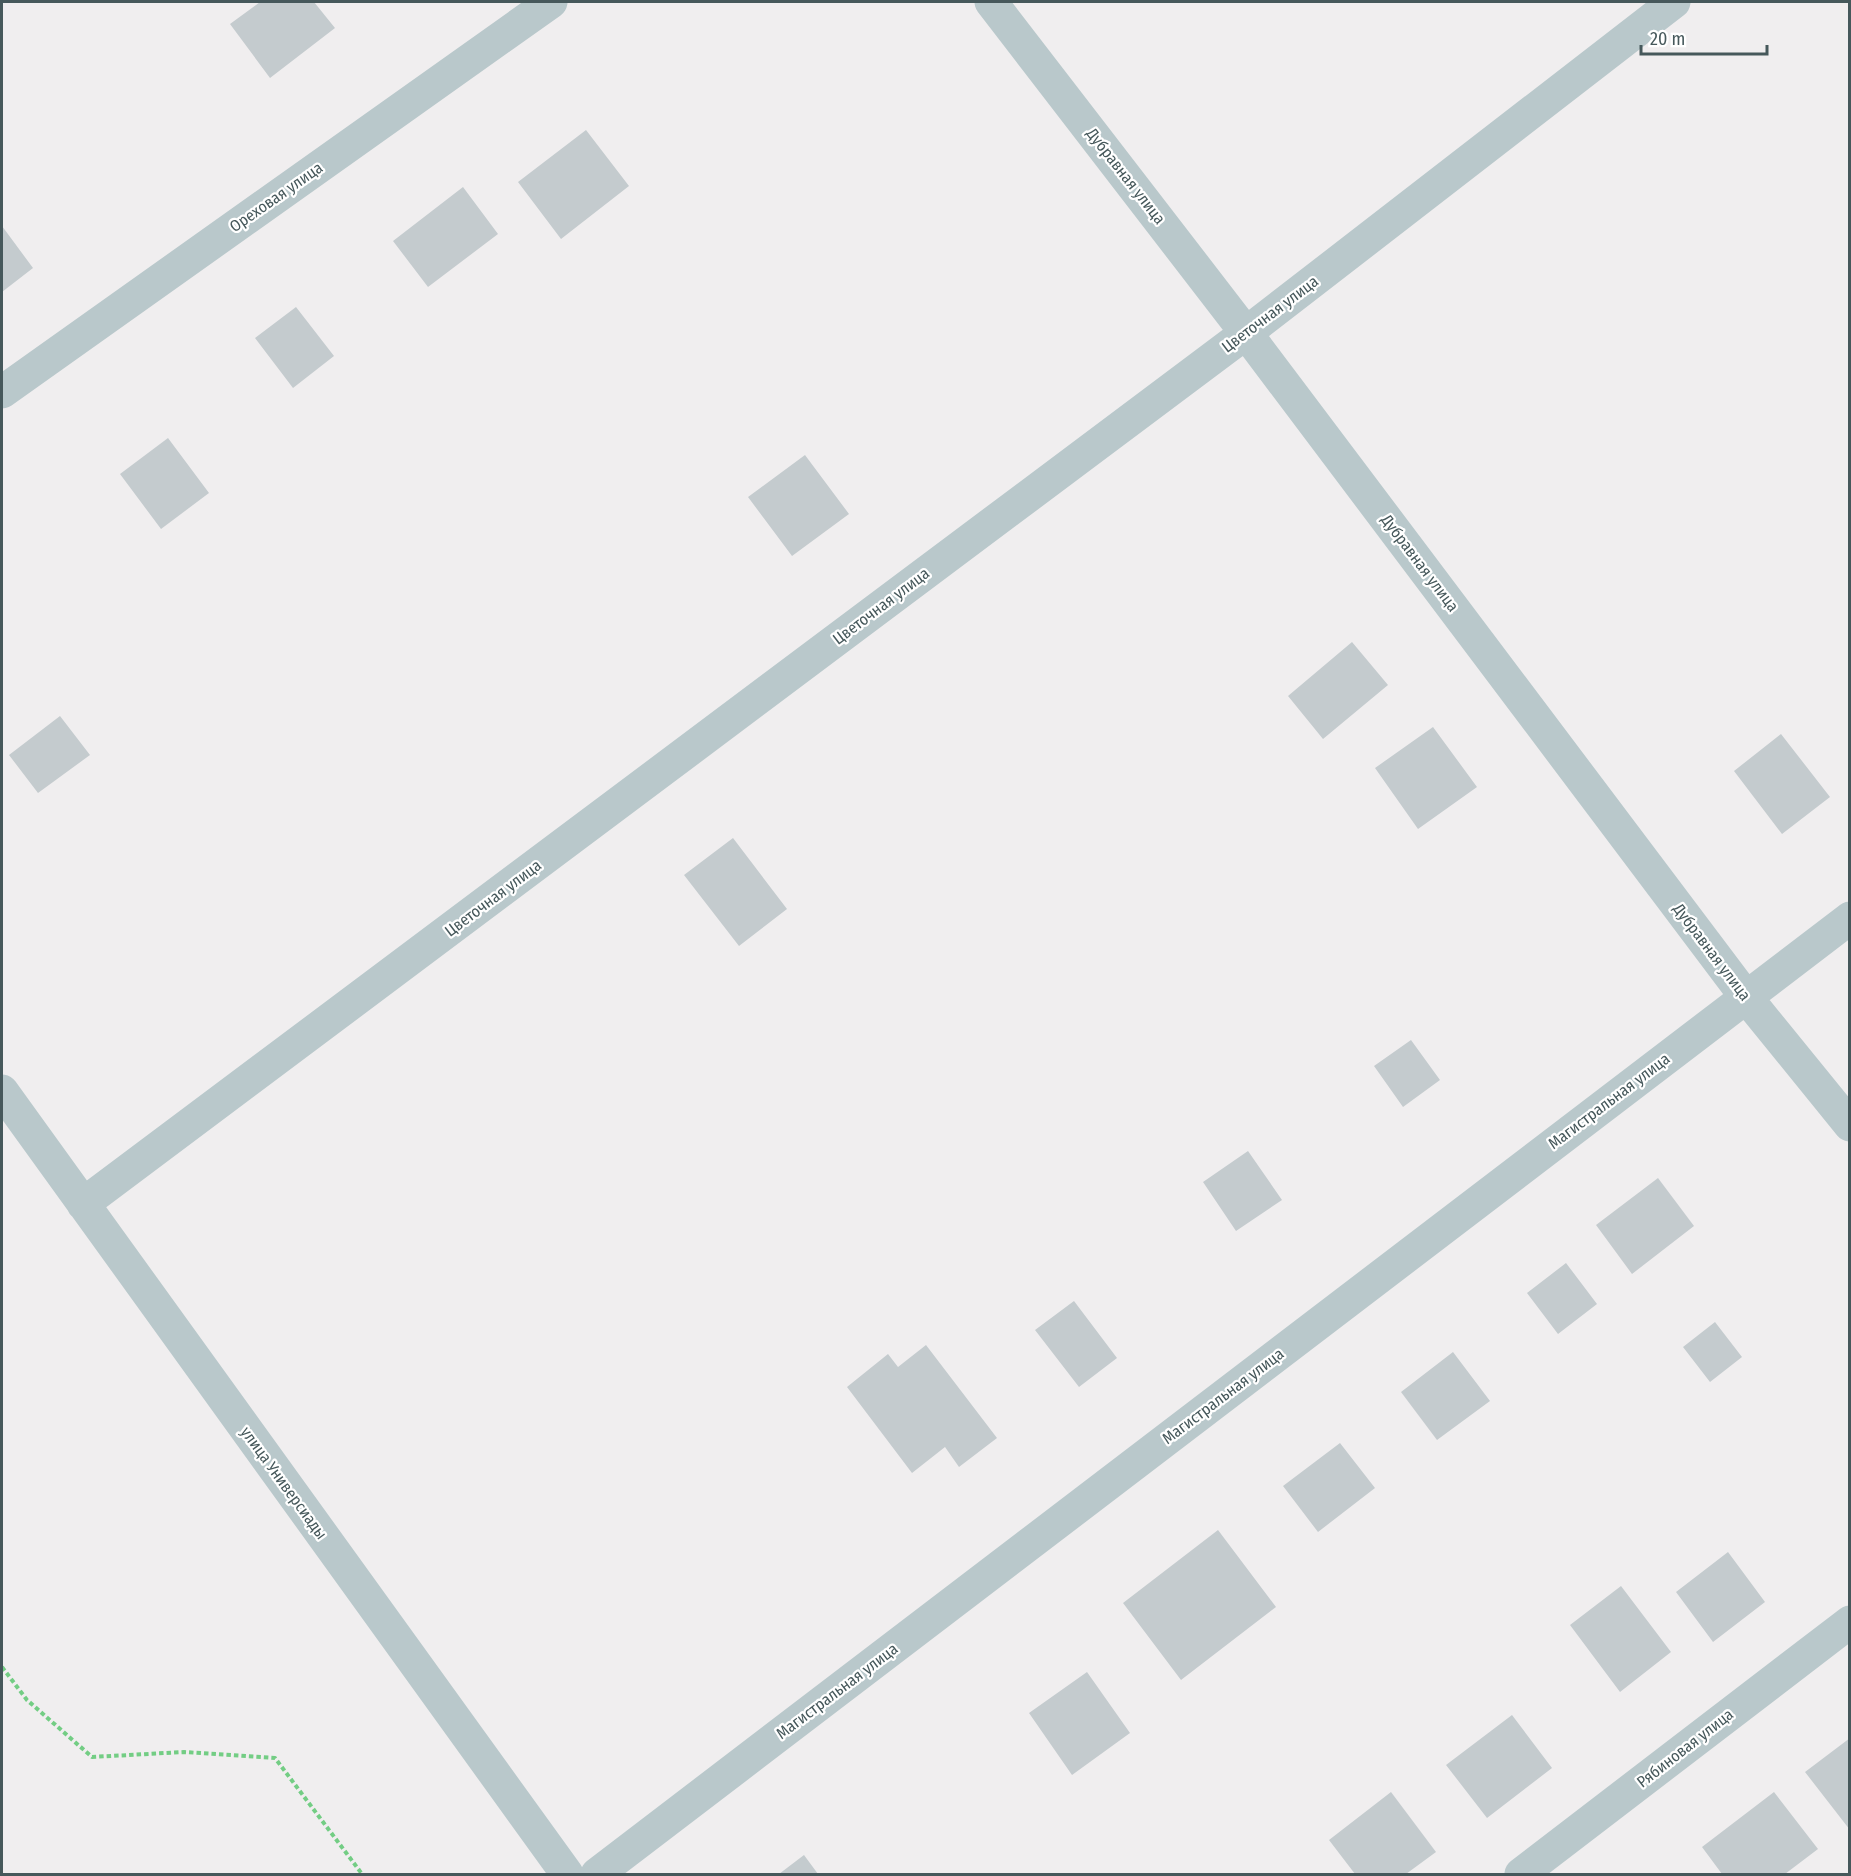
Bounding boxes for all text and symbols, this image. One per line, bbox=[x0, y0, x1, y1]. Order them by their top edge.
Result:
scale bar bbox=[1641, 18, 1767, 56]
text: 20 m bbox=[1650, 28, 1685, 50]
street label: Дубравная улица bbox=[1082, 123, 1169, 228]
street label: Ореховая улица bbox=[226, 158, 326, 236]
street label: Цветочная улица bbox=[1218, 271, 1322, 356]
street label: Дубравная улица bbox=[1377, 510, 1463, 615]
street label: Цветочная улица bbox=[829, 563, 933, 648]
street label: Цветочная улица bbox=[441, 855, 545, 940]
street label: Дубравная улица bbox=[1669, 899, 1755, 1004]
street label: Магистральная улица bbox=[1544, 1049, 1674, 1153]
street label: Магистральная улица bbox=[1158, 1344, 1288, 1448]
street label: улица Универсиады bbox=[237, 1423, 331, 1543]
street label: Магистральная улица bbox=[772, 1639, 902, 1743]
street label: Рябиновая улица bbox=[1633, 1704, 1737, 1792]

